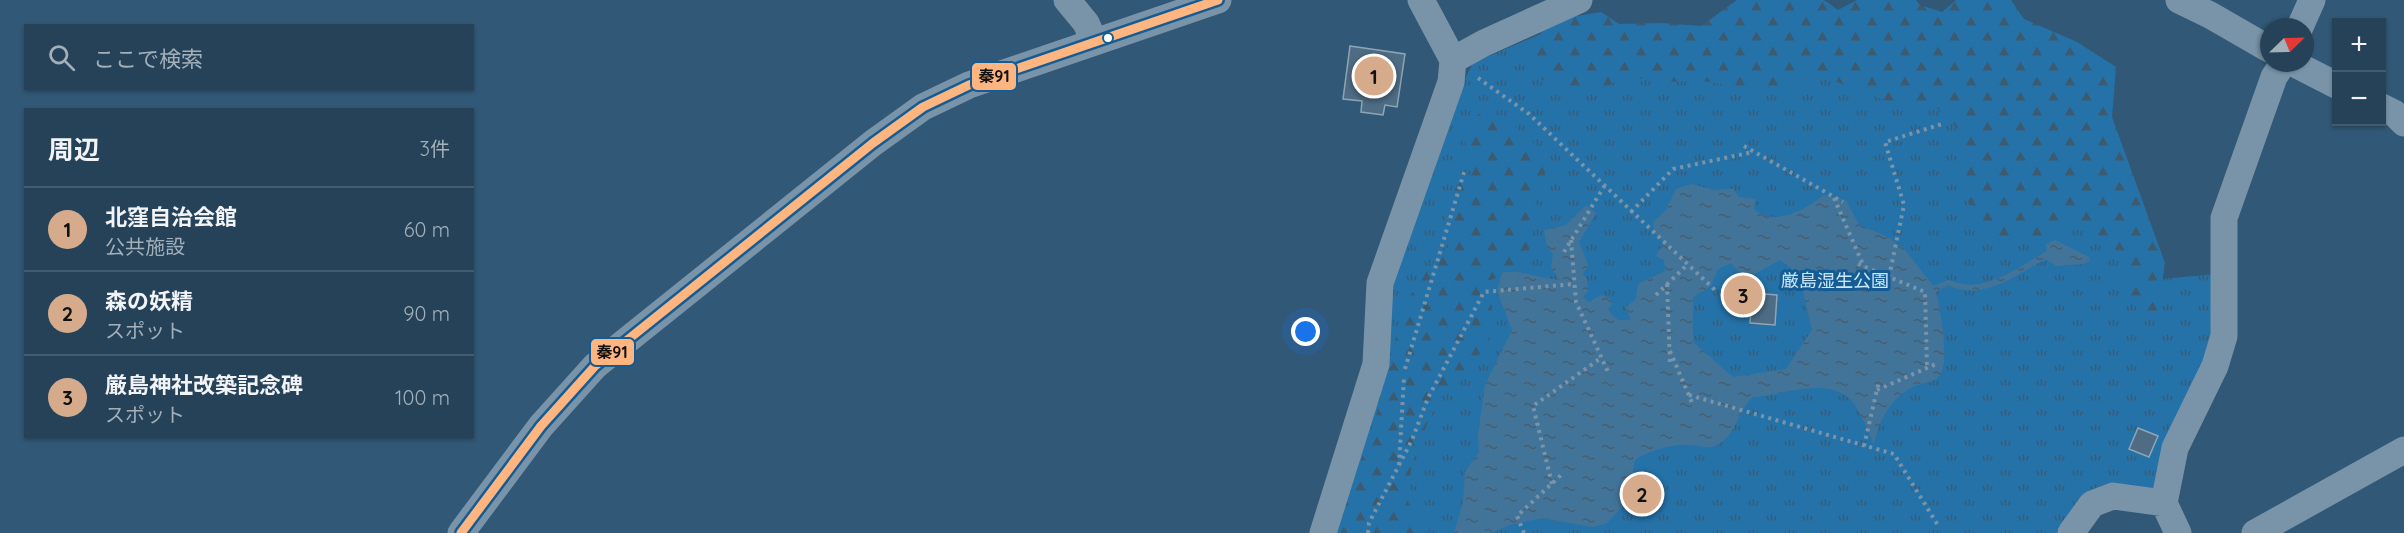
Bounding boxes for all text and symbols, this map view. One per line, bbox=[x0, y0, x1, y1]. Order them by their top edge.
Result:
north arrow bbox=[2260, 18, 2314, 72]
map controls bbox=[2332, 18, 2386, 126]
button: + bbox=[2332, 18, 2386, 72]
search box bbox=[24, 24, 474, 90]
unlabelled marker bbox=[1102, 32, 1114, 44]
icon: search bbox=[45, 41, 78, 74]
text: ここで検索 bbox=[93, 45, 203, 73]
pin: 1 bbox=[1354, 54, 1394, 98]
line badge: 秦91 bbox=[971, 62, 1017, 91]
text: 秦91 bbox=[978, 66, 1010, 86]
button: − bbox=[2332, 72, 2386, 126]
text: 周辺 bbox=[48, 133, 100, 166]
text: 3件 bbox=[420, 136, 450, 161]
text: 北窪自治会館 bbox=[105, 203, 237, 231]
text: 1 bbox=[64, 217, 71, 242]
text: 60 m bbox=[404, 217, 450, 242]
text: 公共施設 bbox=[105, 234, 185, 259]
park label: 厳島湿生公園 bbox=[1781, 269, 1889, 292]
pin: 3 bbox=[1724, 272, 1762, 318]
text: 森の妖精 bbox=[105, 287, 193, 315]
text: 2 bbox=[62, 301, 73, 326]
text: 90 m bbox=[403, 301, 450, 326]
your location bbox=[1291, 317, 1320, 346]
text: スポット bbox=[105, 318, 185, 343]
line badge: 秦91 bbox=[590, 338, 635, 366]
text: 秦91 bbox=[596, 342, 628, 362]
text: 厳島神社改築記念碑 bbox=[105, 371, 303, 399]
text: 3 bbox=[62, 385, 73, 410]
text: 100 m bbox=[395, 385, 450, 410]
text: スポット bbox=[105, 402, 185, 427]
pin: 2 bbox=[1622, 472, 1662, 516]

